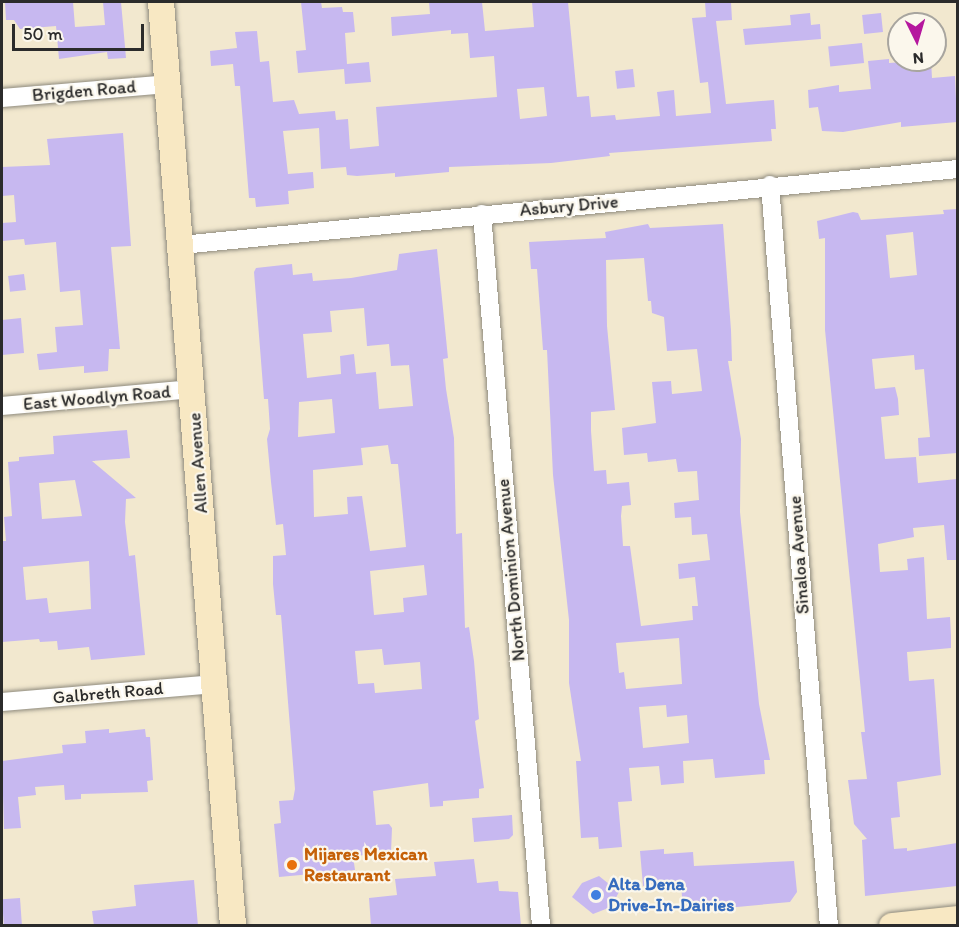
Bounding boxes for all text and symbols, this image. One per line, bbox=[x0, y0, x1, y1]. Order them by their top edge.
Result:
scale bar bbox=[15, 12, 147, 50]
north arrow bbox=[887, 12, 947, 72]
text: 50 m bbox=[23, 23, 63, 45]
text: N bbox=[912, 49, 925, 68]
street label: Brigden Road bbox=[31, 76, 137, 106]
street label: Asbury Drive bbox=[519, 191, 619, 221]
street label: East Woodlyn Road bbox=[22, 381, 172, 415]
street label: Allen Avenue bbox=[184, 412, 212, 514]
street label: North Dominion Avenue bbox=[492, 478, 530, 662]
street label: Sinaloa Avenue bbox=[784, 496, 814, 614]
street label: Galbreth Road bbox=[52, 677, 164, 709]
place label: Mijares Mexican Restaurant bbox=[304, 844, 428, 886]
marker: Mijares Mexican Restaurant bbox=[285, 858, 299, 872]
place label: Alta Dena Drive-In-Dairies bbox=[608, 874, 734, 916]
marker: Alta Dena Drive-In-Dairies bbox=[589, 888, 603, 902]

